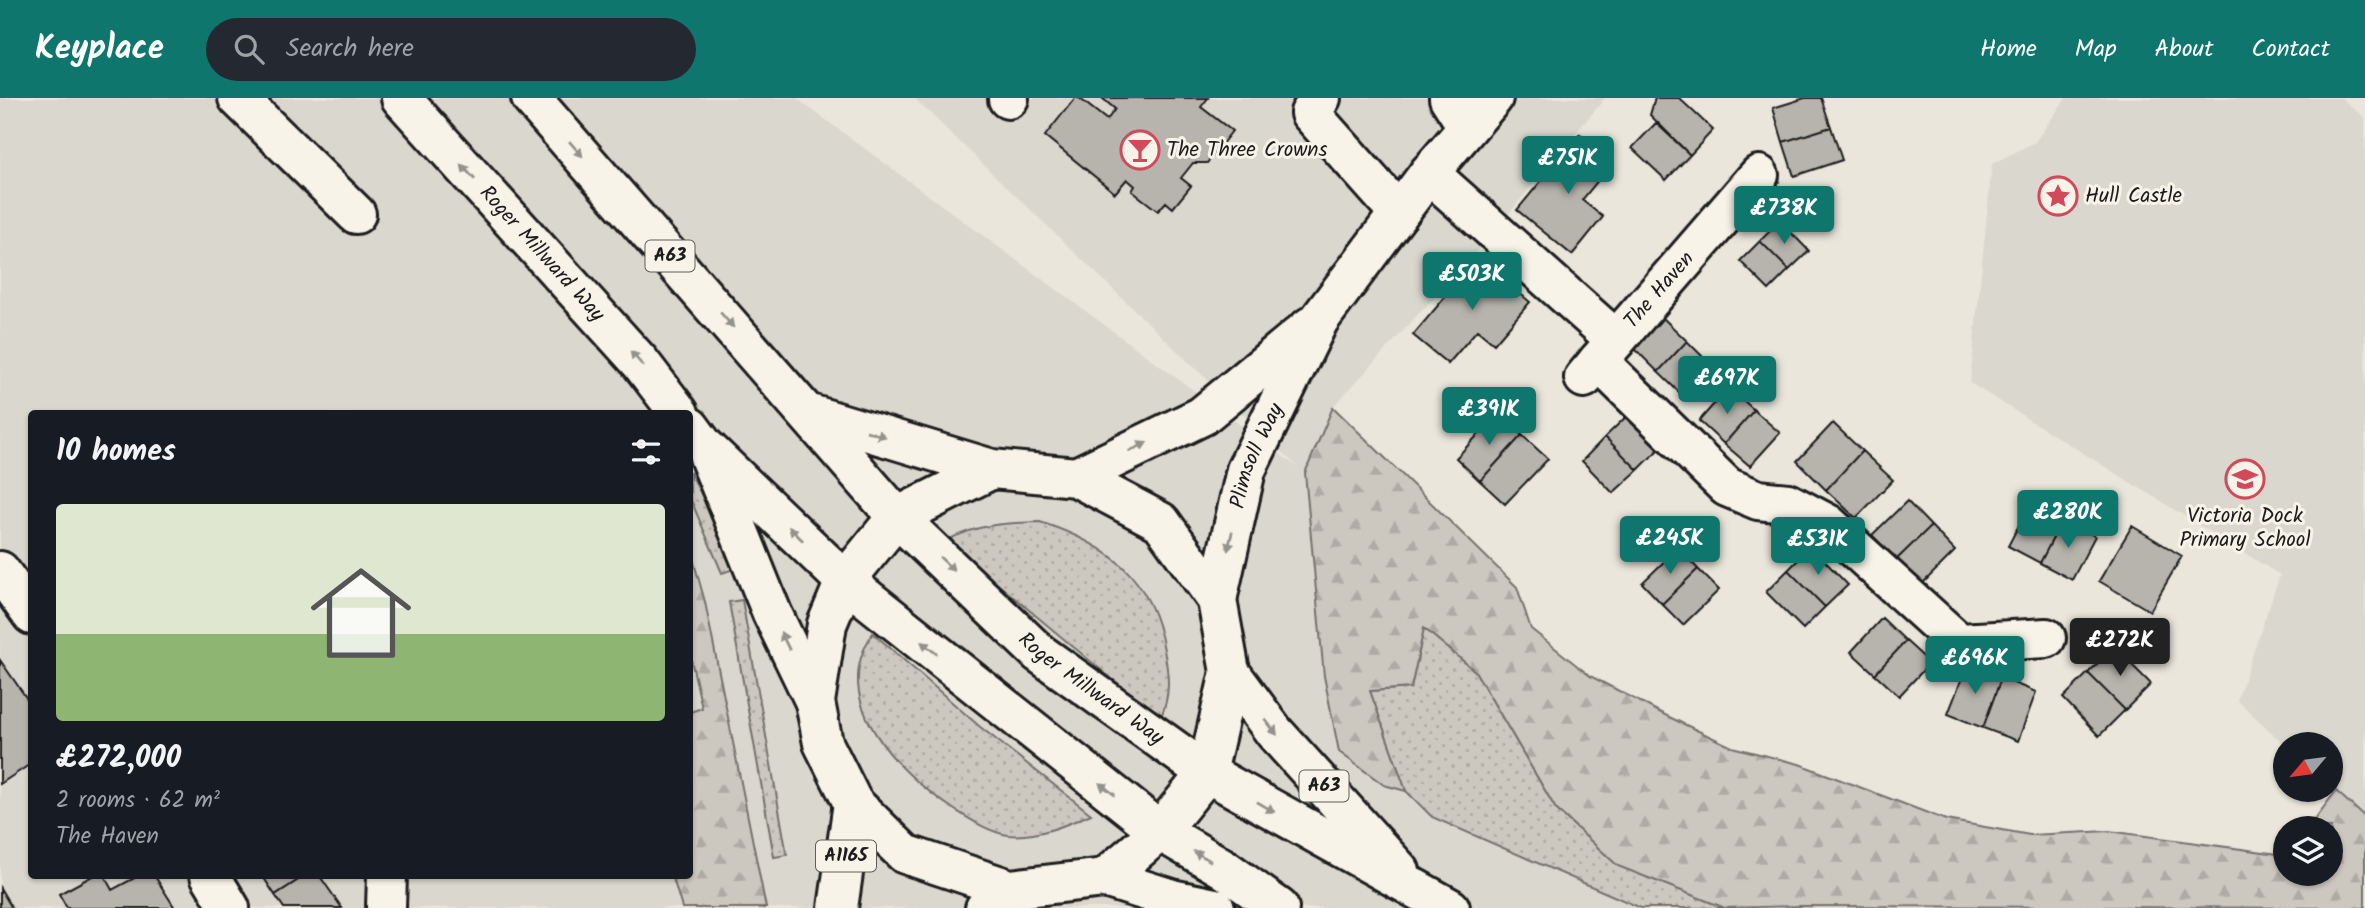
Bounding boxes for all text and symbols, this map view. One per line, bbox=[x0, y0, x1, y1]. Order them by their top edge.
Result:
search box bbox=[206, 18, 696, 81]
text: Keyplace bbox=[35, 23, 164, 76]
text: Search here bbox=[286, 28, 414, 70]
icon: search bbox=[230, 30, 268, 68]
text: Home bbox=[1980, 30, 2037, 69]
text: Map bbox=[2075, 30, 2117, 69]
text: About bbox=[2155, 30, 2213, 69]
text: Contact bbox=[2251, 30, 2330, 69]
bar icon: The Three Crowns bbox=[1119, 129, 1161, 171]
place label: The Three Crowns bbox=[1167, 134, 1327, 167]
pin: £751K bbox=[1519, 136, 1617, 196]
one-way arrow bbox=[568, 140, 584, 158]
text: £751K bbox=[1538, 141, 1598, 177]
one-way arrow bbox=[460, 163, 476, 181]
place icon: Hull Castle bbox=[2037, 175, 2079, 217]
street label: Roger Millward Way bbox=[471, 178, 613, 330]
place label: Hull Castle bbox=[2085, 180, 2183, 213]
pin: £738K bbox=[1735, 186, 1833, 246]
text: £738K bbox=[1750, 191, 1818, 227]
road number: A63 bbox=[646, 240, 694, 272]
street label: The Haven bbox=[1616, 244, 1702, 336]
pin: £503K bbox=[1423, 252, 1521, 312]
text: £503K bbox=[1439, 257, 1505, 293]
one-way arrow bbox=[719, 311, 734, 328]
one-way arrow bbox=[630, 351, 645, 368]
pin: £697K bbox=[1678, 356, 1776, 416]
text: £697K bbox=[1694, 361, 1760, 397]
pin: £391K bbox=[1440, 388, 1538, 447]
text: £391K bbox=[1458, 392, 1520, 428]
street label: Plimsoll Way bbox=[1221, 397, 1293, 512]
text: 10 homes bbox=[56, 428, 176, 476]
one-way arrow bbox=[865, 429, 886, 439]
icon: filters bbox=[627, 433, 665, 471]
one-way arrow bbox=[1128, 442, 1148, 453]
school or university icon: Victoria Dock Primary School bbox=[2224, 458, 2266, 500]
pin: £280K bbox=[2019, 490, 2117, 550]
text: £280K bbox=[2033, 495, 2103, 531]
place label: Victoria Dock Primary School bbox=[2179, 500, 2311, 557]
pin: £245K bbox=[1621, 517, 1719, 576]
pin: £531K bbox=[1769, 518, 1867, 577]
text: £245K bbox=[1636, 521, 1704, 557]
text: £531K bbox=[1787, 522, 1849, 558]
one-way arrow bbox=[788, 527, 805, 543]
one-way arrow bbox=[1225, 530, 1236, 552]
icon: home bbox=[298, 550, 424, 676]
one-way arrow bbox=[938, 556, 955, 573]
pin: £272K bbox=[2071, 618, 2169, 678]
text: £272K bbox=[2086, 623, 2154, 659]
street label: Roger Millward Way bbox=[1010, 624, 1171, 754]
one-way arrow bbox=[780, 631, 791, 651]
pin: £696K bbox=[1926, 636, 2024, 696]
one-way arrow bbox=[920, 640, 938, 655]
text: £696K bbox=[1941, 641, 2009, 677]
one-way arrow bbox=[1264, 718, 1278, 736]
north arrow bbox=[2273, 732, 2343, 802]
map controls bbox=[2273, 732, 2343, 886]
text: £272,000 bbox=[56, 735, 181, 783]
road number: A63 bbox=[1300, 771, 1348, 802]
one-way arrow bbox=[1098, 782, 1116, 797]
text: 2 rooms · 62 m² bbox=[56, 783, 220, 819]
one-way arrow bbox=[1256, 801, 1276, 813]
button: layers bbox=[2273, 816, 2343, 886]
text: The Haven bbox=[56, 819, 159, 855]
road number: A1165 bbox=[816, 841, 876, 872]
one-way arrow bbox=[1193, 850, 1212, 862]

